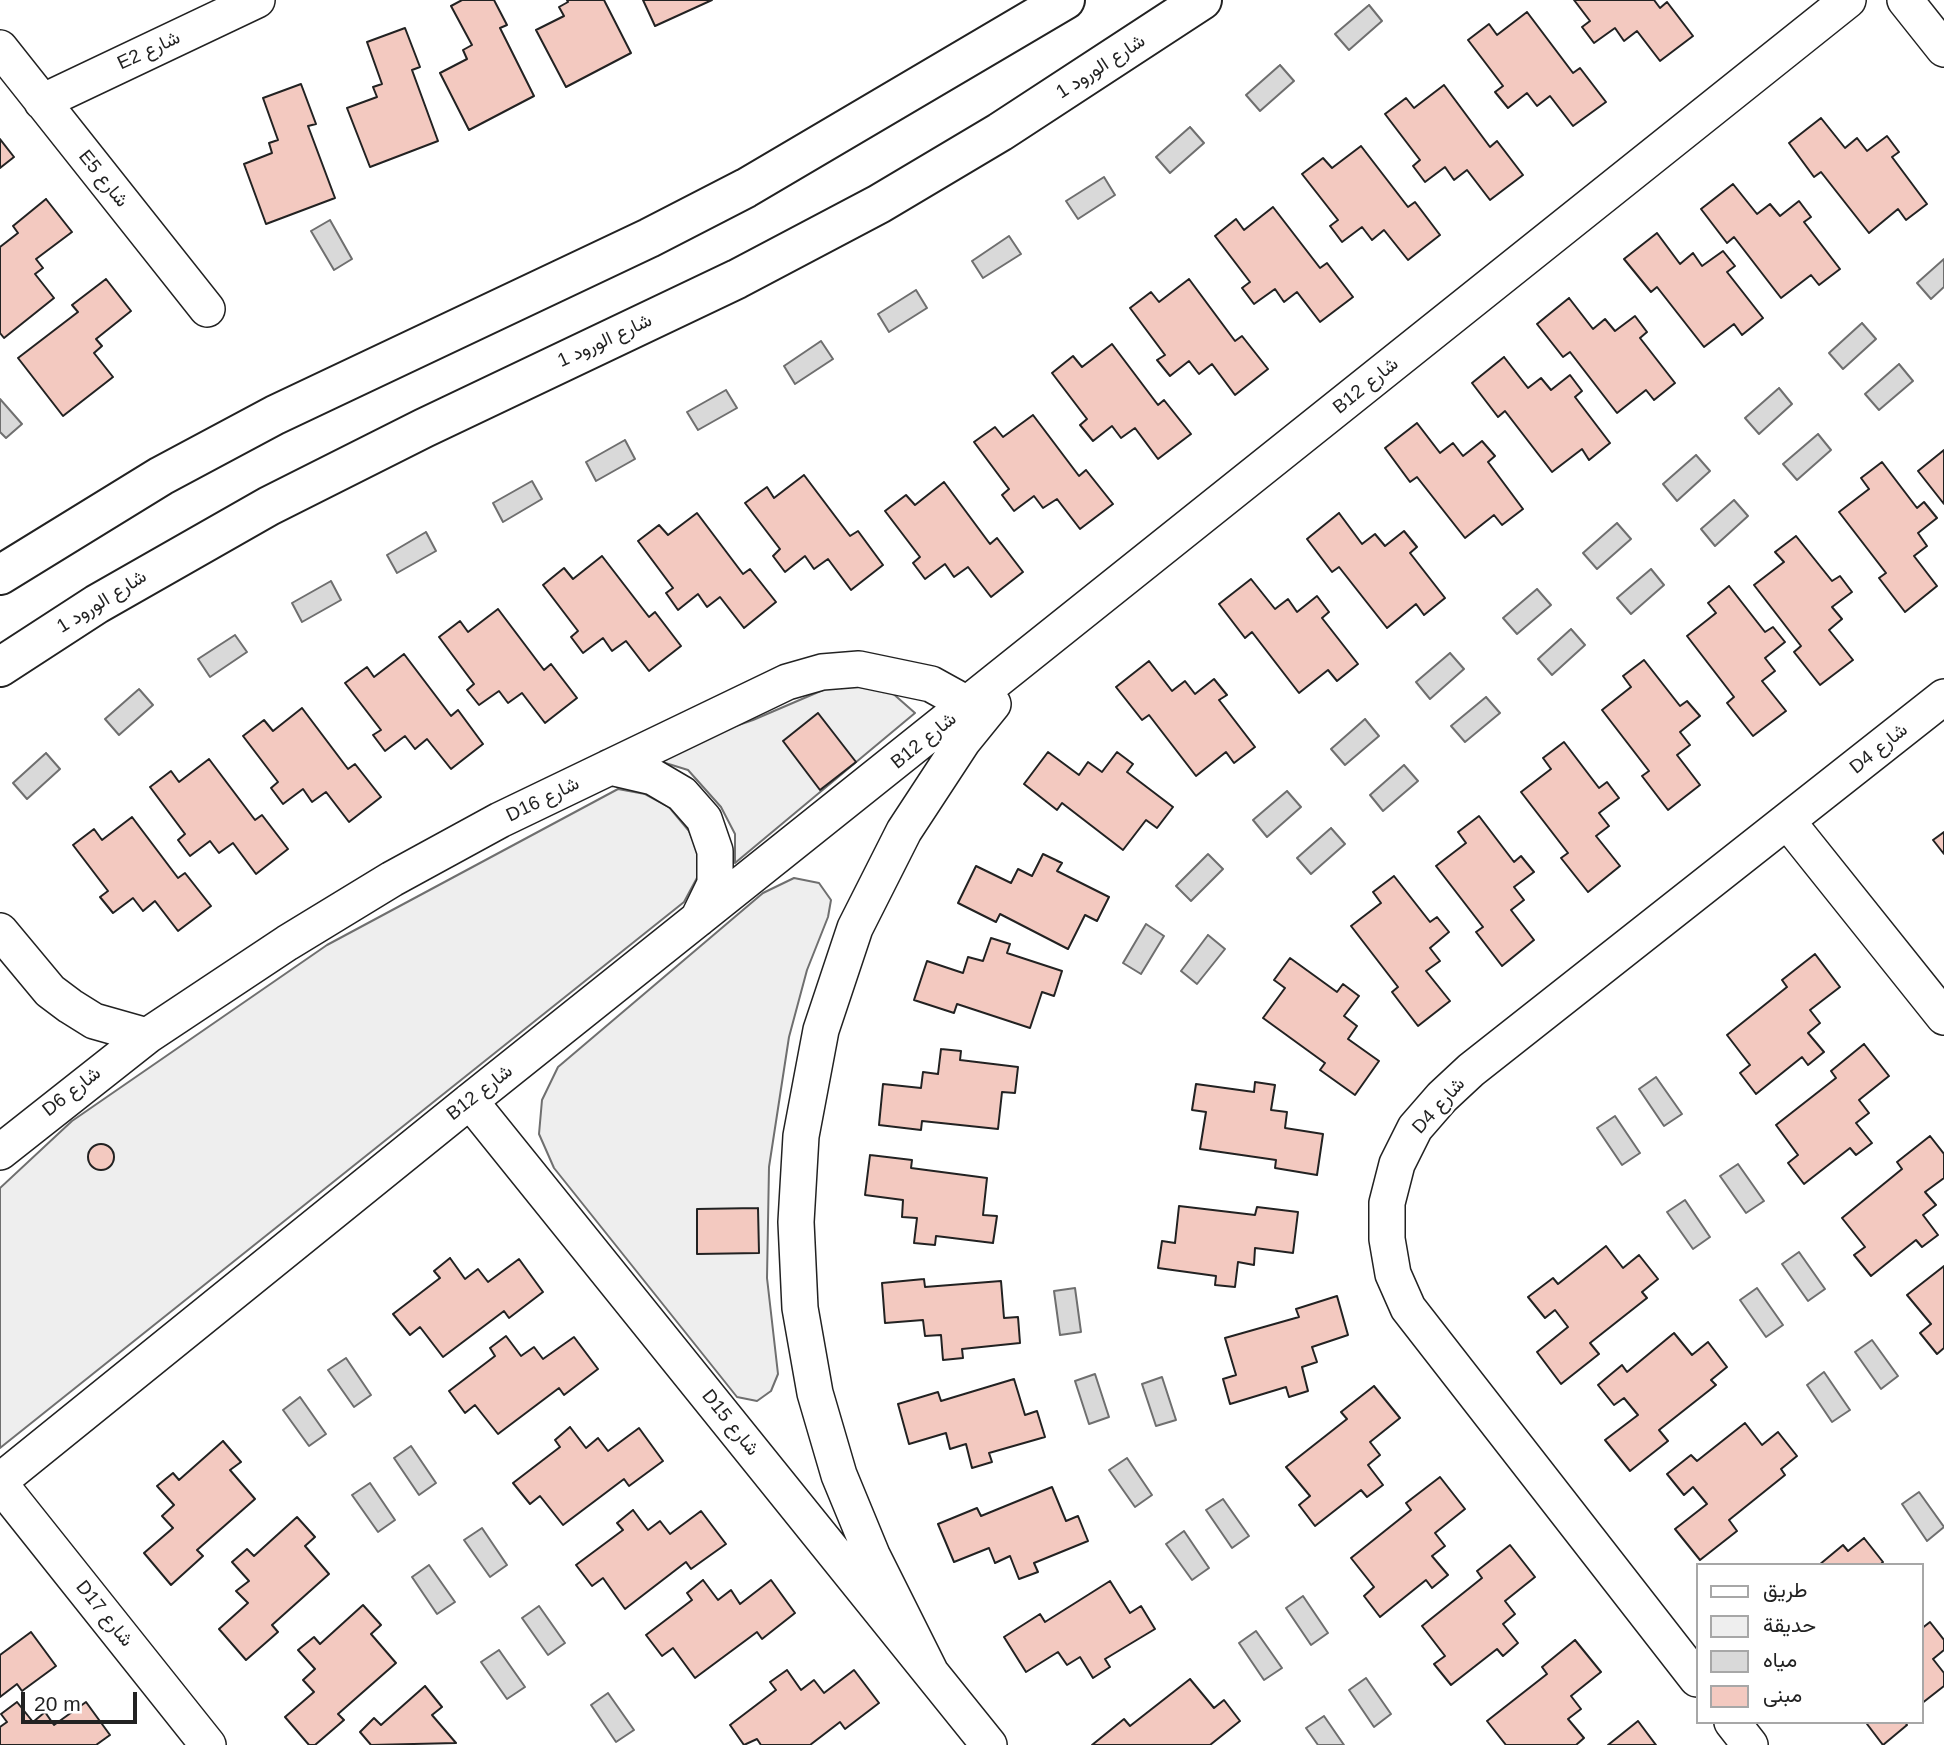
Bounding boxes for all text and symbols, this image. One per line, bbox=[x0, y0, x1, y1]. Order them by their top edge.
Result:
street label: E2 شارع bbox=[114, 27, 184, 75]
street label: شارع الورود 1 bbox=[1052, 30, 1150, 104]
street label: E5 شارع bbox=[73, 146, 133, 212]
street label: شارع الورود 1 bbox=[554, 309, 656, 373]
street label: B12 شارع bbox=[1329, 353, 1403, 419]
street label: شارع الورود 1 bbox=[53, 565, 151, 639]
street label: B12 شارع bbox=[887, 708, 961, 774]
street label: D4 شارع bbox=[1845, 719, 1913, 779]
street label: D16 شارع bbox=[503, 773, 583, 827]
street label: B12 شارع bbox=[443, 1060, 517, 1126]
street label: D6 شارع bbox=[38, 1062, 106, 1122]
street label: D4 شارع bbox=[1408, 1073, 1470, 1139]
street label: D15 شارع bbox=[696, 1385, 764, 1461]
legend bbox=[1696, 1563, 1923, 1724]
street label: D17 شارع bbox=[70, 1576, 138, 1652]
text: طريق bbox=[1763, 1578, 1808, 1601]
text: حديقة bbox=[1763, 1613, 1816, 1636]
text: مياه bbox=[1763, 1648, 1797, 1671]
scale bar bbox=[24, 1678, 140, 1722]
text: مبنى bbox=[1763, 1683, 1802, 1706]
text: 20 m bbox=[34, 1692, 81, 1715]

